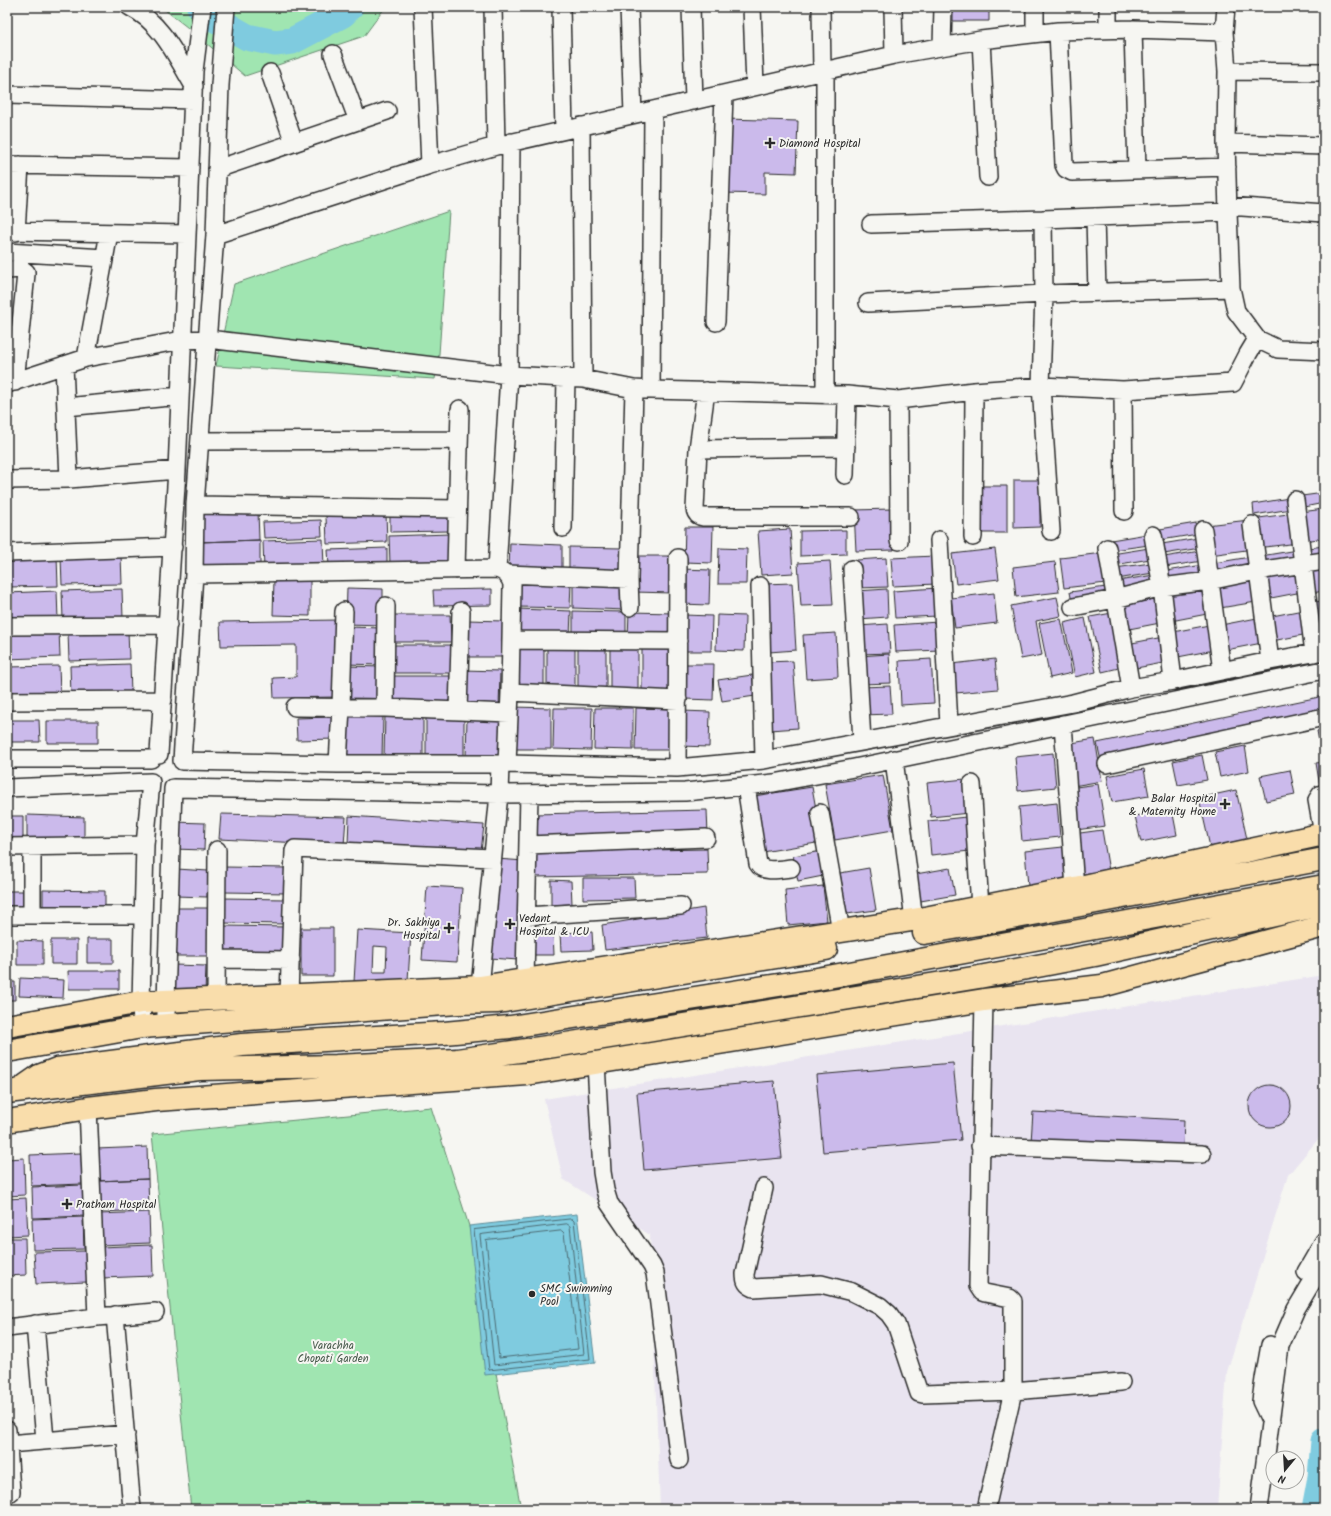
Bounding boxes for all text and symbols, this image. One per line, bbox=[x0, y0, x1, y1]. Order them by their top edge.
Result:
place label: Diamond Hospital bbox=[779, 135, 861, 153]
marker: Diamond Hospital bbox=[764, 137, 776, 149]
place label: Balar Hospital & Maternity Home bbox=[1129, 790, 1216, 821]
marker: Balar Hospital & Maternity Home bbox=[1219, 798, 1231, 810]
place label: Vedant Hospital & ICU bbox=[519, 910, 590, 941]
place label: Dr. Sakhiya Hospital bbox=[387, 914, 440, 945]
marker: Vedant Hospital & ICU bbox=[504, 918, 516, 930]
marker: Dr. Sakhiya Hospital bbox=[443, 922, 455, 934]
place label: Pratham Hospital bbox=[76, 1196, 157, 1214]
marker: Pratham Hospital bbox=[61, 1198, 73, 1210]
place label: SMC Swimming Pool bbox=[540, 1280, 613, 1311]
marker: SMC Swimming Pool bbox=[527, 1289, 537, 1299]
park label: Varachha Chopati Garden bbox=[298, 1337, 369, 1368]
north arrow bbox=[1265, 1450, 1305, 1490]
text: N bbox=[1276, 1469, 1288, 1488]

